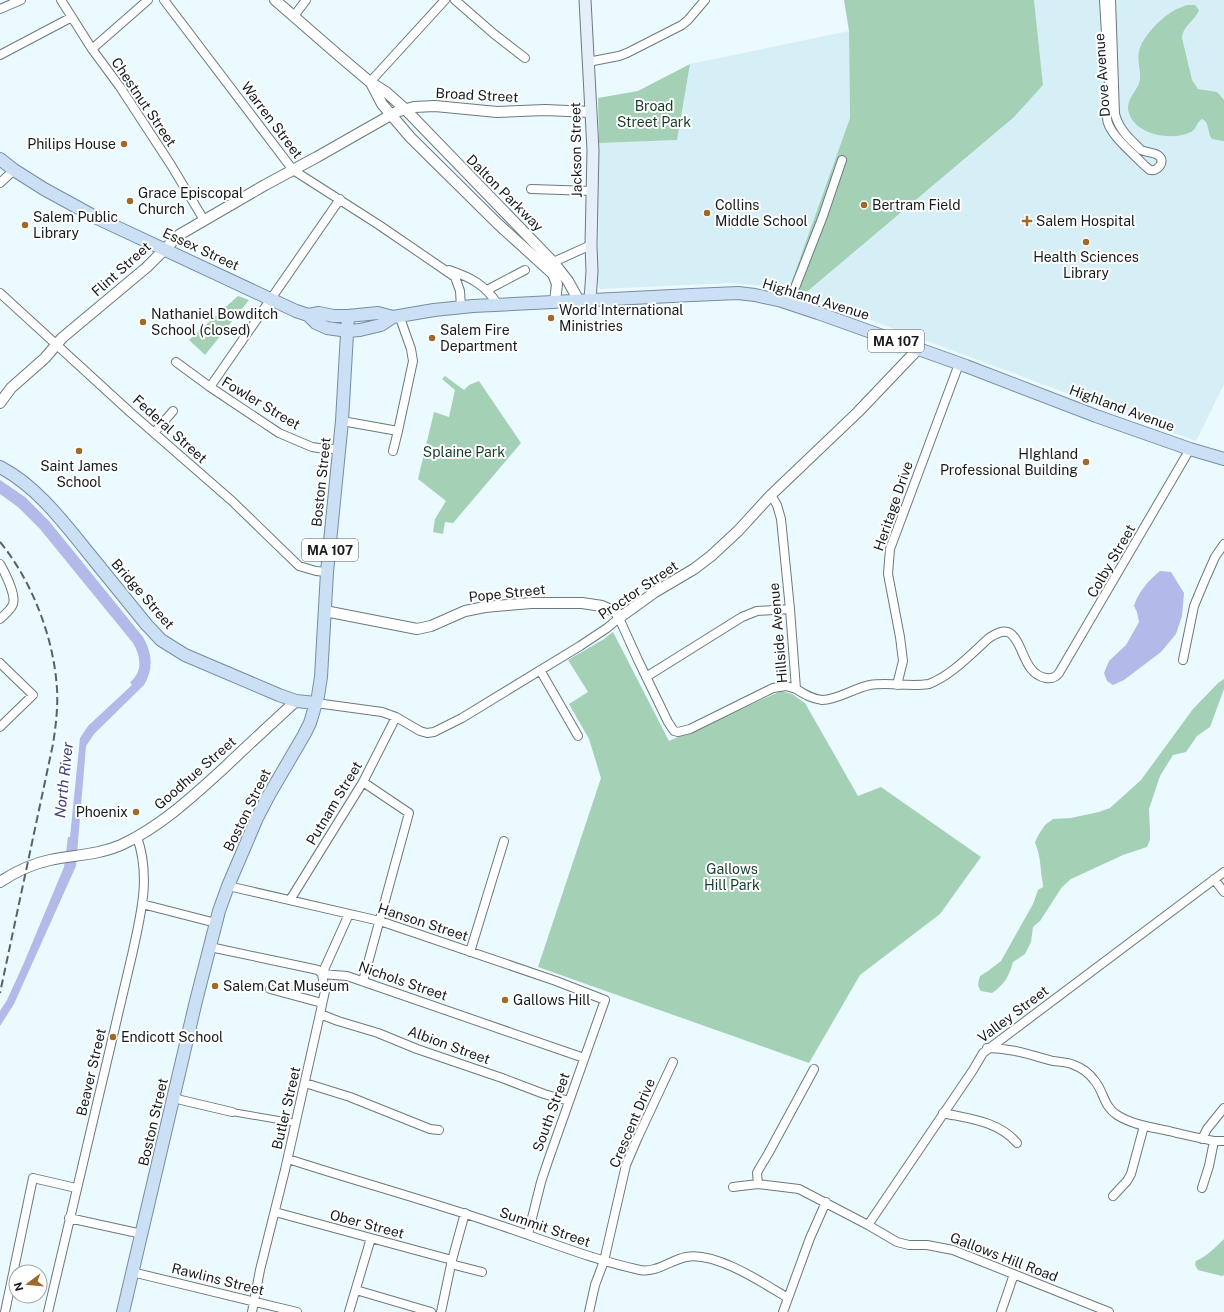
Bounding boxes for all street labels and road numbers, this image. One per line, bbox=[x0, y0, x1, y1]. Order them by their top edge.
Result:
street label: Dove Avenue bbox=[1091, 33, 1113, 117]
street label: Chestnut Street bbox=[108, 54, 180, 150]
street label: Warren Street bbox=[238, 79, 306, 161]
street label: Broad Street bbox=[435, 85, 519, 105]
street label: Jackson Street bbox=[567, 102, 585, 198]
street label: Dalton Parkway bbox=[463, 151, 547, 235]
street label: Essex Street bbox=[160, 224, 242, 274]
street label: Flint Street bbox=[88, 238, 154, 300]
street label: Highland Avenue bbox=[761, 275, 871, 323]
road number: MA 107 bbox=[868, 330, 924, 352]
street label: Fowler Street bbox=[219, 373, 303, 433]
street label: Highland Avenue bbox=[1067, 382, 1177, 434]
street label: Federal Street bbox=[130, 392, 210, 466]
street label: Boston Street bbox=[308, 437, 334, 527]
street label: Heritage Drive bbox=[870, 459, 916, 553]
street label: Colby Street bbox=[1084, 522, 1138, 600]
road number: MA 107 bbox=[302, 539, 358, 561]
street label: Bridge Street bbox=[108, 556, 178, 632]
street label: Proctor Street bbox=[595, 558, 681, 622]
street label: Pope Street bbox=[468, 581, 546, 605]
street label: Hillside Avenue bbox=[766, 582, 790, 684]
street label: Goodhue Street bbox=[151, 733, 239, 813]
street label: Putnam Street bbox=[303, 758, 365, 848]
street label: Boston Street bbox=[220, 766, 274, 854]
street label: Hanson Street bbox=[376, 900, 470, 944]
street label: Nichols Street bbox=[356, 958, 450, 1004]
street label: Valley Street bbox=[975, 982, 1051, 1046]
street label: Albion Street bbox=[406, 1023, 492, 1067]
street label: Beaver Street bbox=[73, 1027, 109, 1117]
street label: Butler Street bbox=[269, 1065, 303, 1151]
street label: South Street bbox=[529, 1070, 573, 1154]
street label: Boston Street bbox=[135, 1076, 171, 1168]
street label: Crescent Drive bbox=[606, 1076, 658, 1170]
street label: Summit Street bbox=[497, 1204, 593, 1250]
street label: Ober Street bbox=[328, 1206, 406, 1242]
street label: Gallows Hill Road bbox=[948, 1229, 1060, 1285]
street label: Rawlins Street bbox=[170, 1260, 266, 1298]

